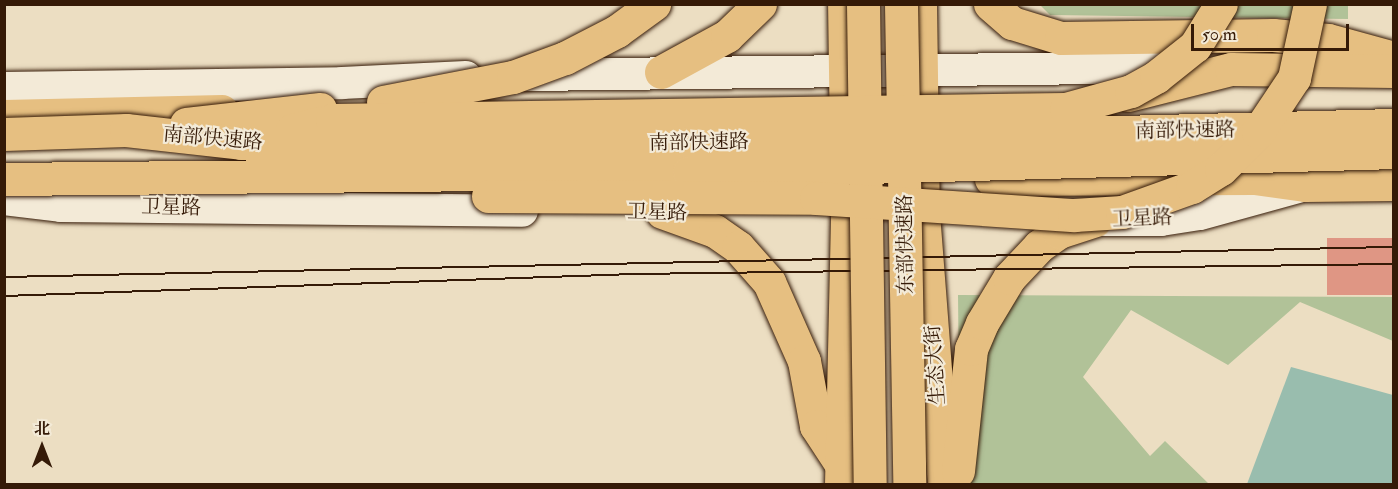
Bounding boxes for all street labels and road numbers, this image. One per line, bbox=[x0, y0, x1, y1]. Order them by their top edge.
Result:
street label: 南部快速路 bbox=[1135, 117, 1235, 143]
street label: 南部快速路 bbox=[162, 122, 264, 154]
street label: 南部快速路 bbox=[649, 129, 749, 155]
street label: 卫星路 bbox=[141, 194, 201, 220]
street label: 东部快速路 bbox=[892, 194, 918, 294]
street label: 卫星路 bbox=[627, 199, 687, 225]
street label: 卫星路 bbox=[1111, 204, 1173, 232]
street label: 生态大街 bbox=[920, 324, 950, 406]

